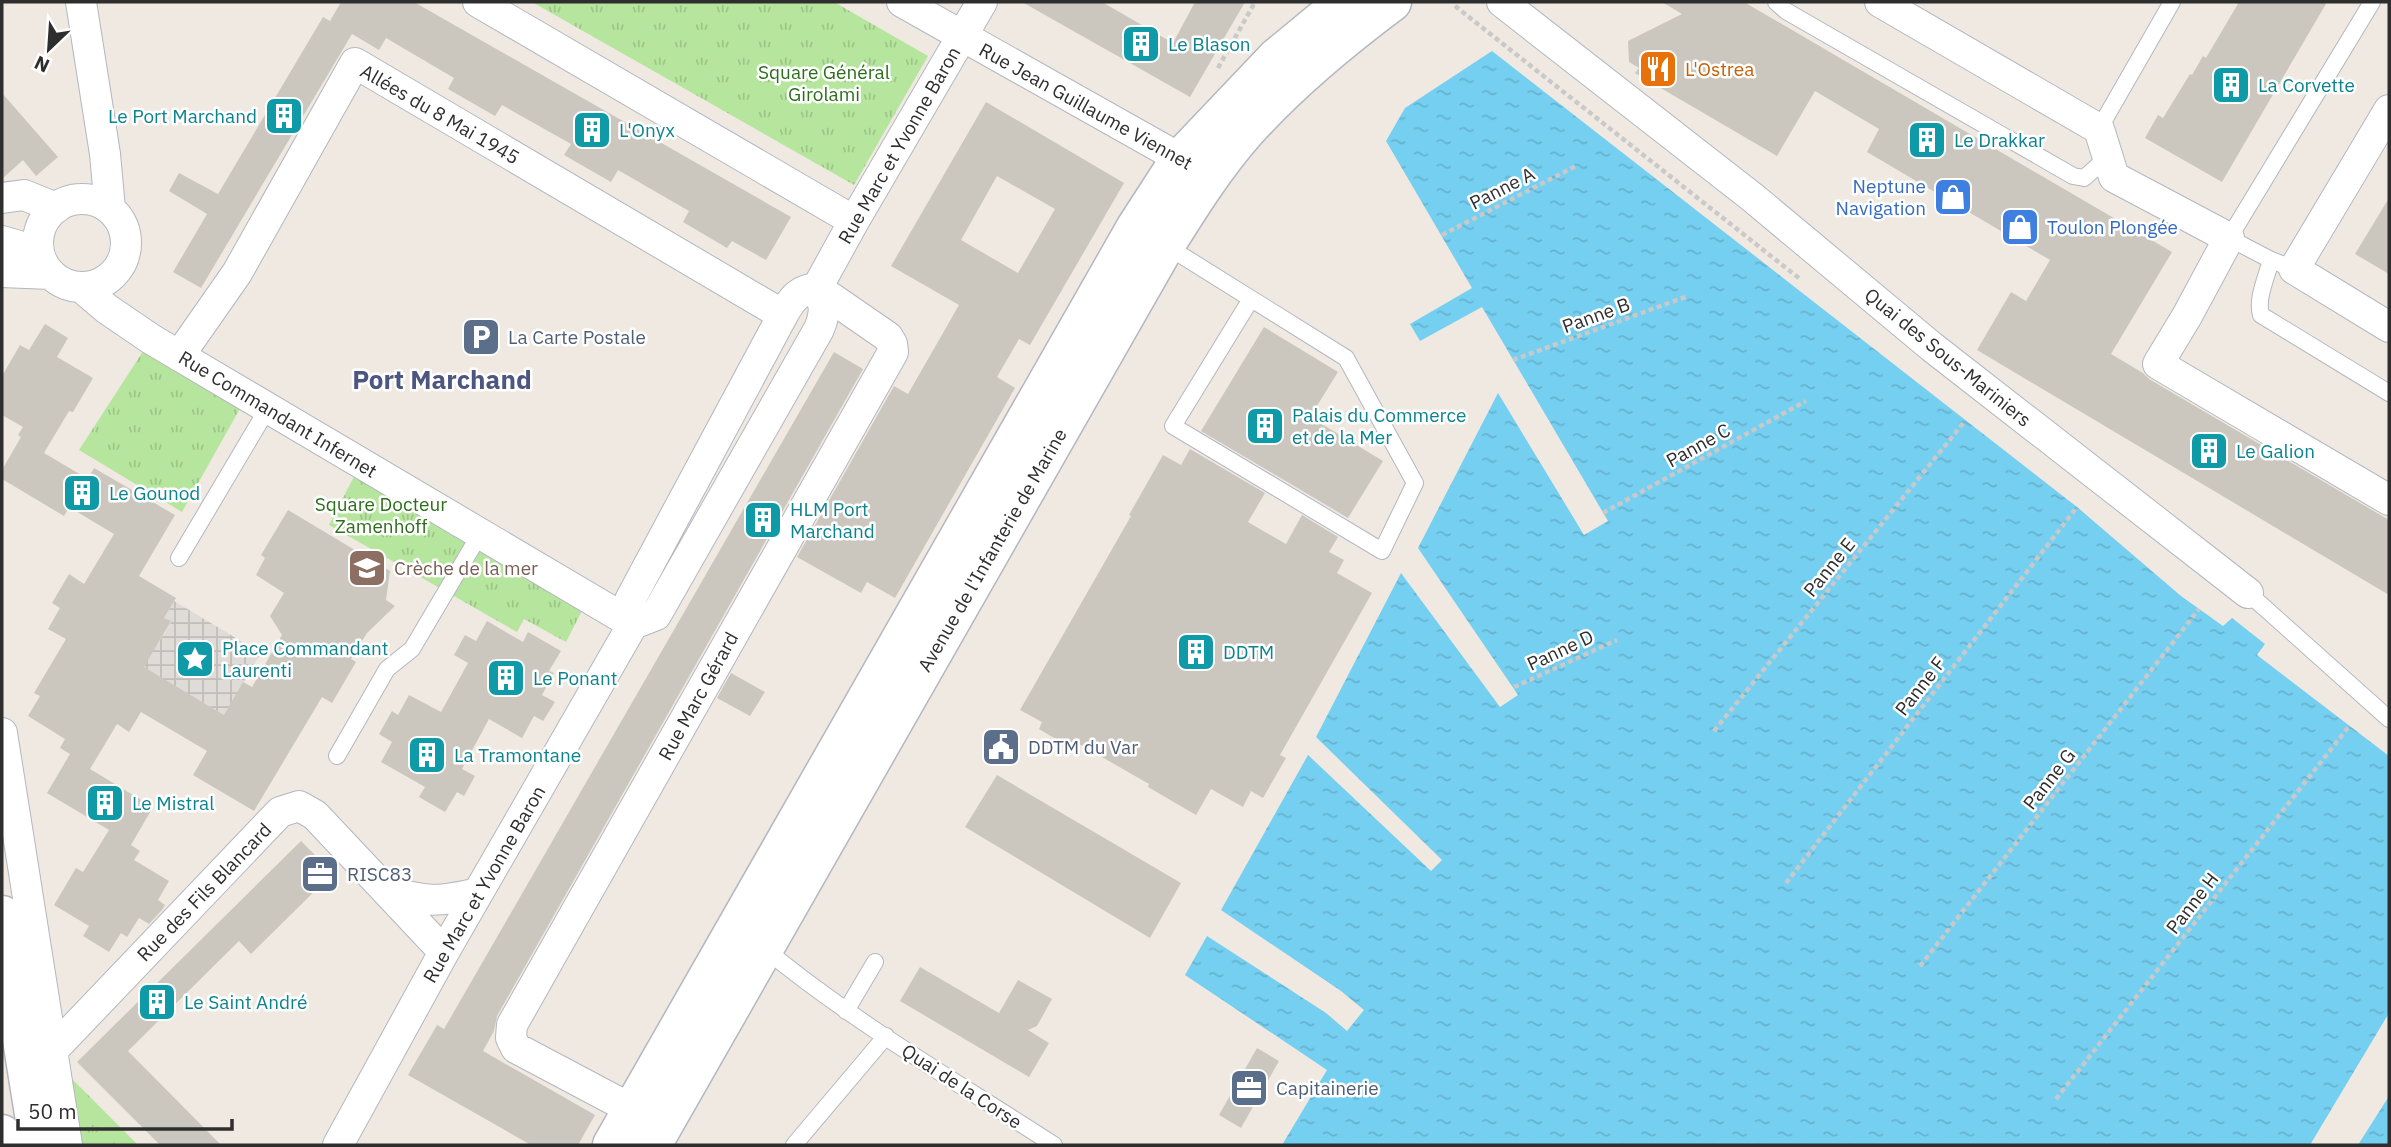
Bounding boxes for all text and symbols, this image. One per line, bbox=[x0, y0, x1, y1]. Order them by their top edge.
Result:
north arrow bbox=[14, 14, 84, 84]
building icon: Le Blason bbox=[1120, 23, 1162, 65]
place label: Le Blason bbox=[1168, 32, 1251, 56]
street label: Rue Jean Guillaume Viennet bbox=[975, 37, 1197, 175]
street label: Rue Marc et Yvonne Baron bbox=[833, 42, 965, 248]
restaurant icon: L'Ostrea bbox=[1637, 48, 1679, 90]
text: N bbox=[31, 51, 53, 78]
place label: L'Ostrea bbox=[1685, 57, 1754, 81]
street label: Allées du 8 Mai 1945 bbox=[356, 59, 524, 169]
park label: Square Général Girolami bbox=[758, 60, 890, 106]
building icon: La Corvette bbox=[2210, 64, 2252, 106]
place label: La Corvette bbox=[2258, 73, 2355, 97]
building icon: Le Port Marchand bbox=[263, 95, 305, 137]
place label: Le Port Marchand bbox=[108, 104, 257, 128]
building icon: L'Onyx bbox=[571, 109, 613, 151]
place label: L'Onyx bbox=[619, 118, 675, 142]
building icon: Le Drakkar bbox=[1906, 119, 1948, 161]
place label: Le Drakkar bbox=[1954, 128, 2045, 152]
street label: Panne A bbox=[1465, 161, 1539, 215]
place label: Neptune Navigation bbox=[1836, 174, 1926, 220]
shop icon: Neptune Navigation bbox=[1932, 176, 1974, 218]
shop icon: Toulon Plongée bbox=[1999, 206, 2041, 248]
place label: Toulon Plongée bbox=[2047, 215, 2178, 239]
street label: Quai des Sous-Mariniers bbox=[1860, 282, 2036, 432]
street label: Panne B bbox=[1559, 292, 1633, 338]
parking icon: La Carte Postale bbox=[460, 316, 502, 358]
place label: La Carte Postale bbox=[508, 325, 646, 349]
street label: Rue Commandant Infernet bbox=[174, 345, 382, 483]
district label: Port Marchand bbox=[352, 362, 532, 396]
place label: Palais du Commerce et de la Mer bbox=[1292, 403, 1466, 449]
building icon: Palais du Commerce et de la Mer bbox=[1244, 405, 1286, 447]
street label: Panne C bbox=[1662, 417, 1734, 472]
street label: Avenue de l'Infanterie de Marine bbox=[912, 424, 1072, 676]
building icon: Le Galion bbox=[2188, 430, 2230, 472]
place label: Le Galion bbox=[2236, 439, 2315, 463]
building icon: Le Gounod bbox=[61, 472, 103, 514]
place label: Le Gounod bbox=[109, 481, 200, 505]
park label: Square Docteur Zamenhoff bbox=[315, 492, 447, 538]
place label: HLM Port Marchand bbox=[790, 497, 875, 543]
building icon: HLM Port Marchand bbox=[742, 499, 784, 541]
street label: Panne E bbox=[1798, 533, 1860, 601]
school or university icon: Crèche de la mer bbox=[346, 547, 388, 589]
place label: Crèche de la mer bbox=[394, 556, 538, 580]
street label: Panne D bbox=[1523, 624, 1597, 676]
street label: Rue Marc Gérard bbox=[653, 628, 743, 764]
building icon: DDTM bbox=[1175, 631, 1217, 673]
place label: Place Commandant Laurenti bbox=[222, 636, 388, 682]
place icon: Place Commandant Laurenti bbox=[174, 638, 216, 680]
place label: DDTM bbox=[1223, 640, 1274, 664]
street label: Panne F bbox=[1889, 652, 1951, 720]
building icon: Le Ponant bbox=[485, 657, 527, 699]
place label: Le Ponant bbox=[533, 666, 617, 690]
public building icon: DDTM du Var bbox=[980, 726, 1022, 768]
building icon: La Tramontane bbox=[406, 734, 448, 776]
place label: DDTM du Var bbox=[1028, 735, 1138, 759]
place label: La Tramontane bbox=[454, 743, 581, 767]
street label: Panne G bbox=[2018, 744, 2080, 814]
street label: Rue Marc et Yvonne Baron bbox=[418, 781, 550, 987]
building icon: Le Mistral bbox=[84, 782, 126, 824]
place label: Le Mistral bbox=[132, 791, 214, 815]
street label: Rue des Fils Blancard bbox=[132, 818, 276, 966]
office icon: RISC83 bbox=[299, 853, 341, 895]
place label: RISC83 bbox=[347, 862, 412, 886]
street label: Panne H bbox=[2161, 867, 2223, 939]
building icon: Le Saint André bbox=[136, 981, 178, 1023]
place label: Le Saint André bbox=[184, 990, 307, 1014]
street label: Quai de la Corse bbox=[897, 1038, 1027, 1134]
office icon: Capitainerie bbox=[1228, 1067, 1270, 1109]
place label: Capitainerie bbox=[1276, 1076, 1379, 1100]
scale bar bbox=[18, 1088, 231, 1132]
text: 50 m bbox=[28, 1097, 77, 1125]

